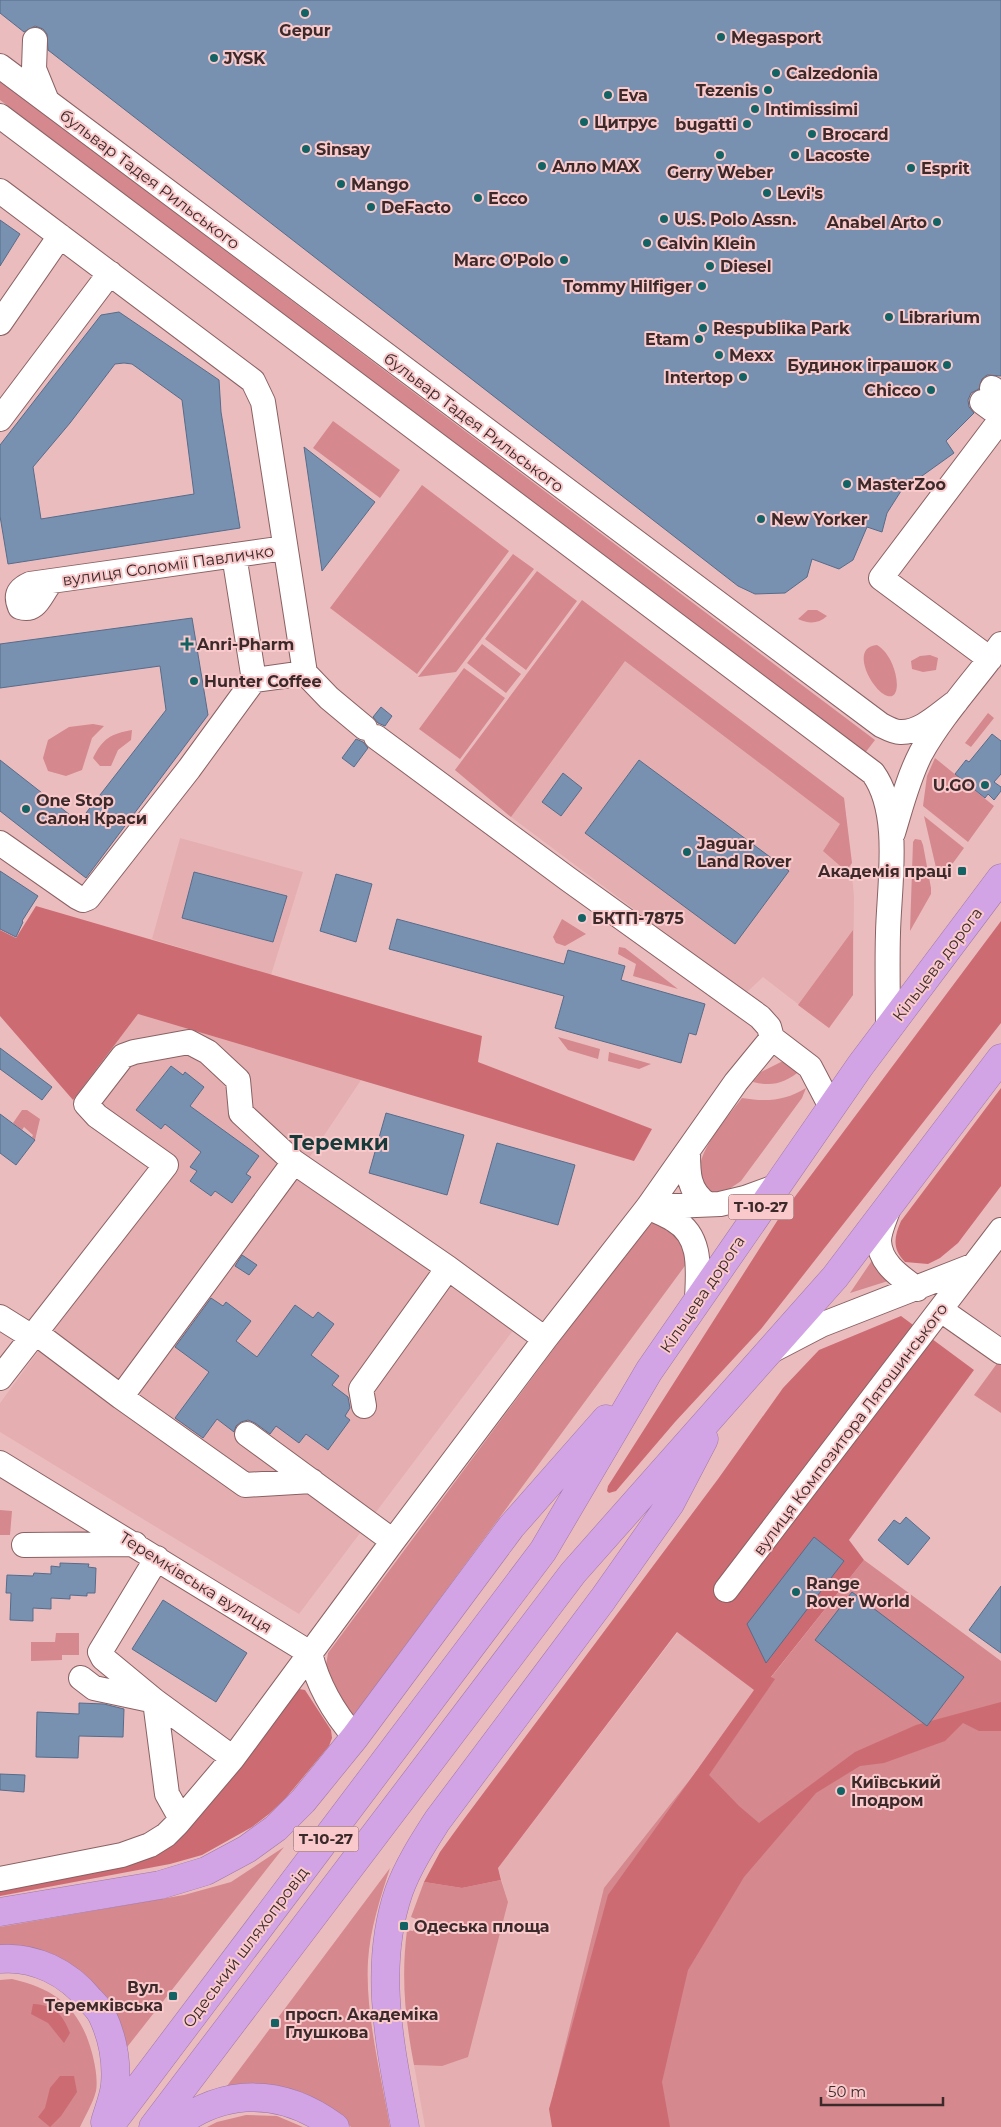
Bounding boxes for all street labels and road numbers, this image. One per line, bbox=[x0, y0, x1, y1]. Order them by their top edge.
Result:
street label: бульвар Тадея Рильського bbox=[56, 106, 243, 253]
street label: бульвар Тадея Рильського bbox=[380, 349, 567, 496]
street label: вулиця Соломії Павличко bbox=[61, 541, 275, 590]
street label: Кільцева дорога bbox=[888, 904, 986, 1025]
road number: Т-10-27 bbox=[728, 1194, 794, 1220]
street label: Кільцева дорога bbox=[656, 1232, 749, 1357]
street label: вулиця Композитора Лятошинського bbox=[749, 1299, 952, 1559]
street label: Теремківська вулиця bbox=[116, 1528, 275, 1637]
road number: Т-10-27 bbox=[294, 1826, 358, 1852]
street label: Одеський шляхопровід bbox=[179, 1863, 312, 2032]

